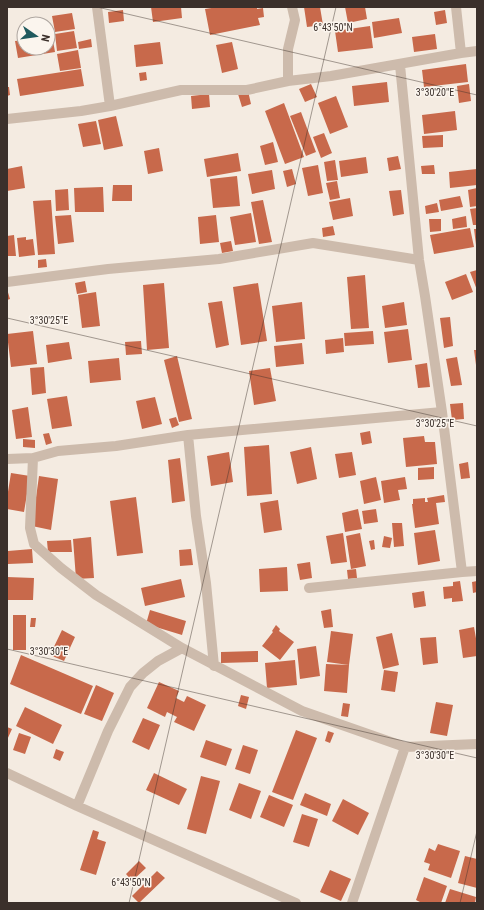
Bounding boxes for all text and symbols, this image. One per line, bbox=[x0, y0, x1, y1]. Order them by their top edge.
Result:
north arrow bbox=[16, 16, 56, 56]
text: 6°43'50"N bbox=[313, 22, 353, 33]
text: N bbox=[38, 33, 52, 43]
text: 3°30'20"E bbox=[416, 87, 454, 98]
text: 3°30'25"E bbox=[30, 315, 68, 326]
text: 3°30'25"E bbox=[416, 418, 454, 429]
text: 3°30'30"E bbox=[30, 646, 68, 657]
text: 3°30'30"E bbox=[416, 750, 454, 761]
text: 6°43'50"N bbox=[111, 877, 151, 888]

